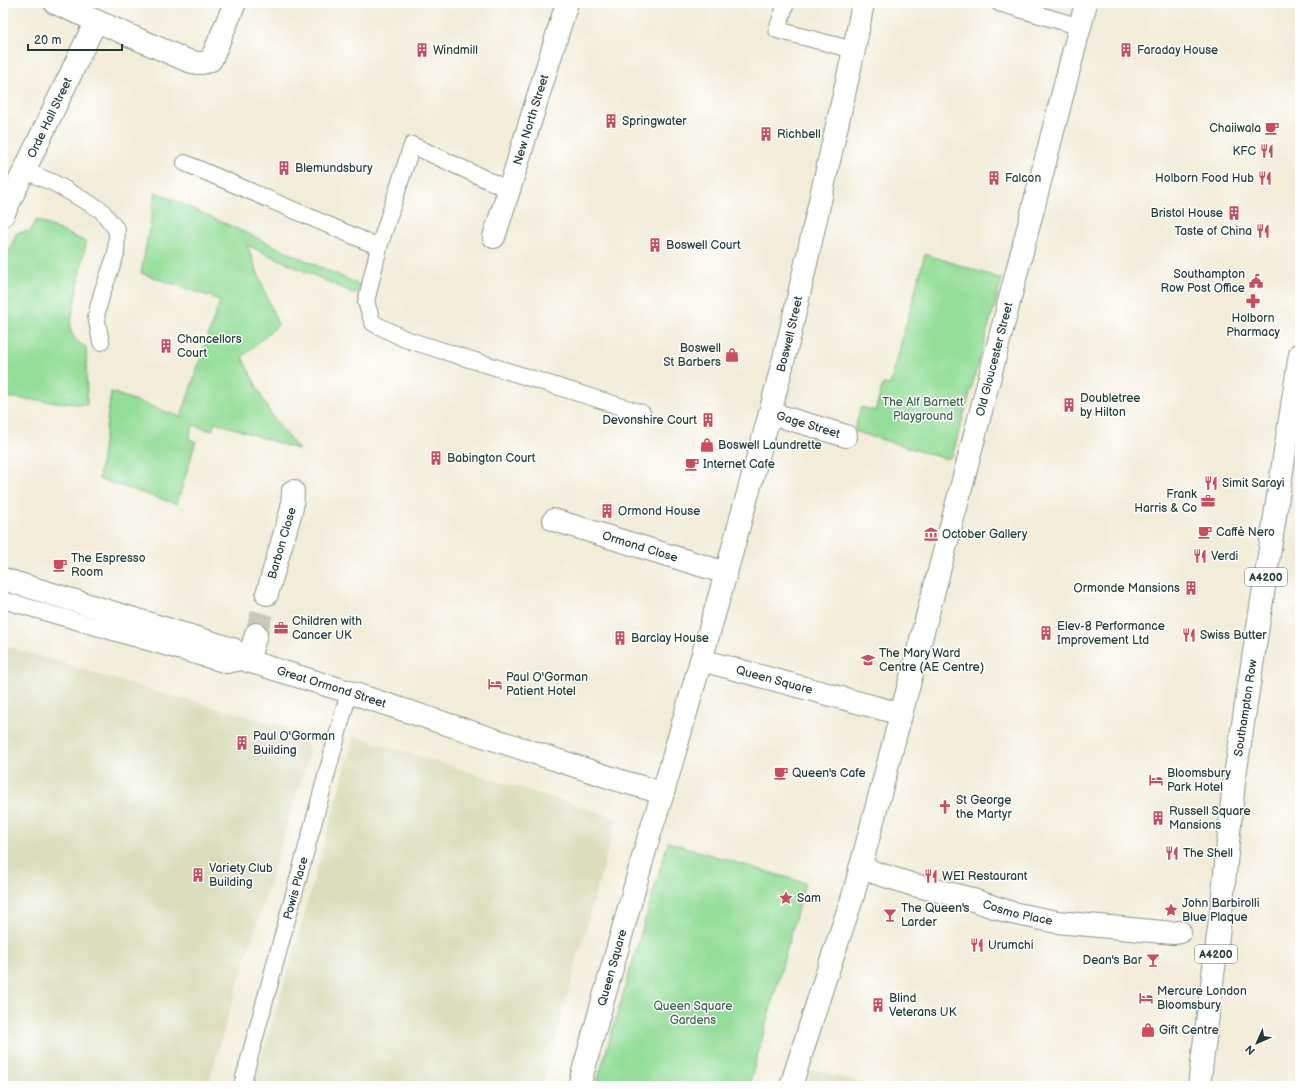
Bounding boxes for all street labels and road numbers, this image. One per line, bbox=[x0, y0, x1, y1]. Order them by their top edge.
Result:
street label: New North Street bbox=[510, 72, 552, 167]
street label: Orde Hall Street bbox=[24, 75, 75, 160]
street label: Boswell Street bbox=[773, 294, 806, 373]
street label: Old Gloucester Street bbox=[972, 300, 1016, 418]
street label: Gage Street bbox=[775, 408, 842, 441]
street label: Barbon Close bbox=[264, 505, 299, 581]
street label: Ormond Close bbox=[600, 528, 680, 565]
road number: A4200 bbox=[1245, 568, 1287, 586]
street label: Southampton Row bbox=[1231, 658, 1260, 758]
street label: Queen Square bbox=[734, 662, 814, 697]
street label: Great Ormond Street bbox=[275, 663, 388, 711]
street label: Powis Place bbox=[280, 855, 311, 921]
street label: Cosmo Place bbox=[981, 896, 1054, 928]
street label: Queen Square bbox=[594, 927, 630, 1008]
road number: A4200 bbox=[1195, 945, 1237, 963]

